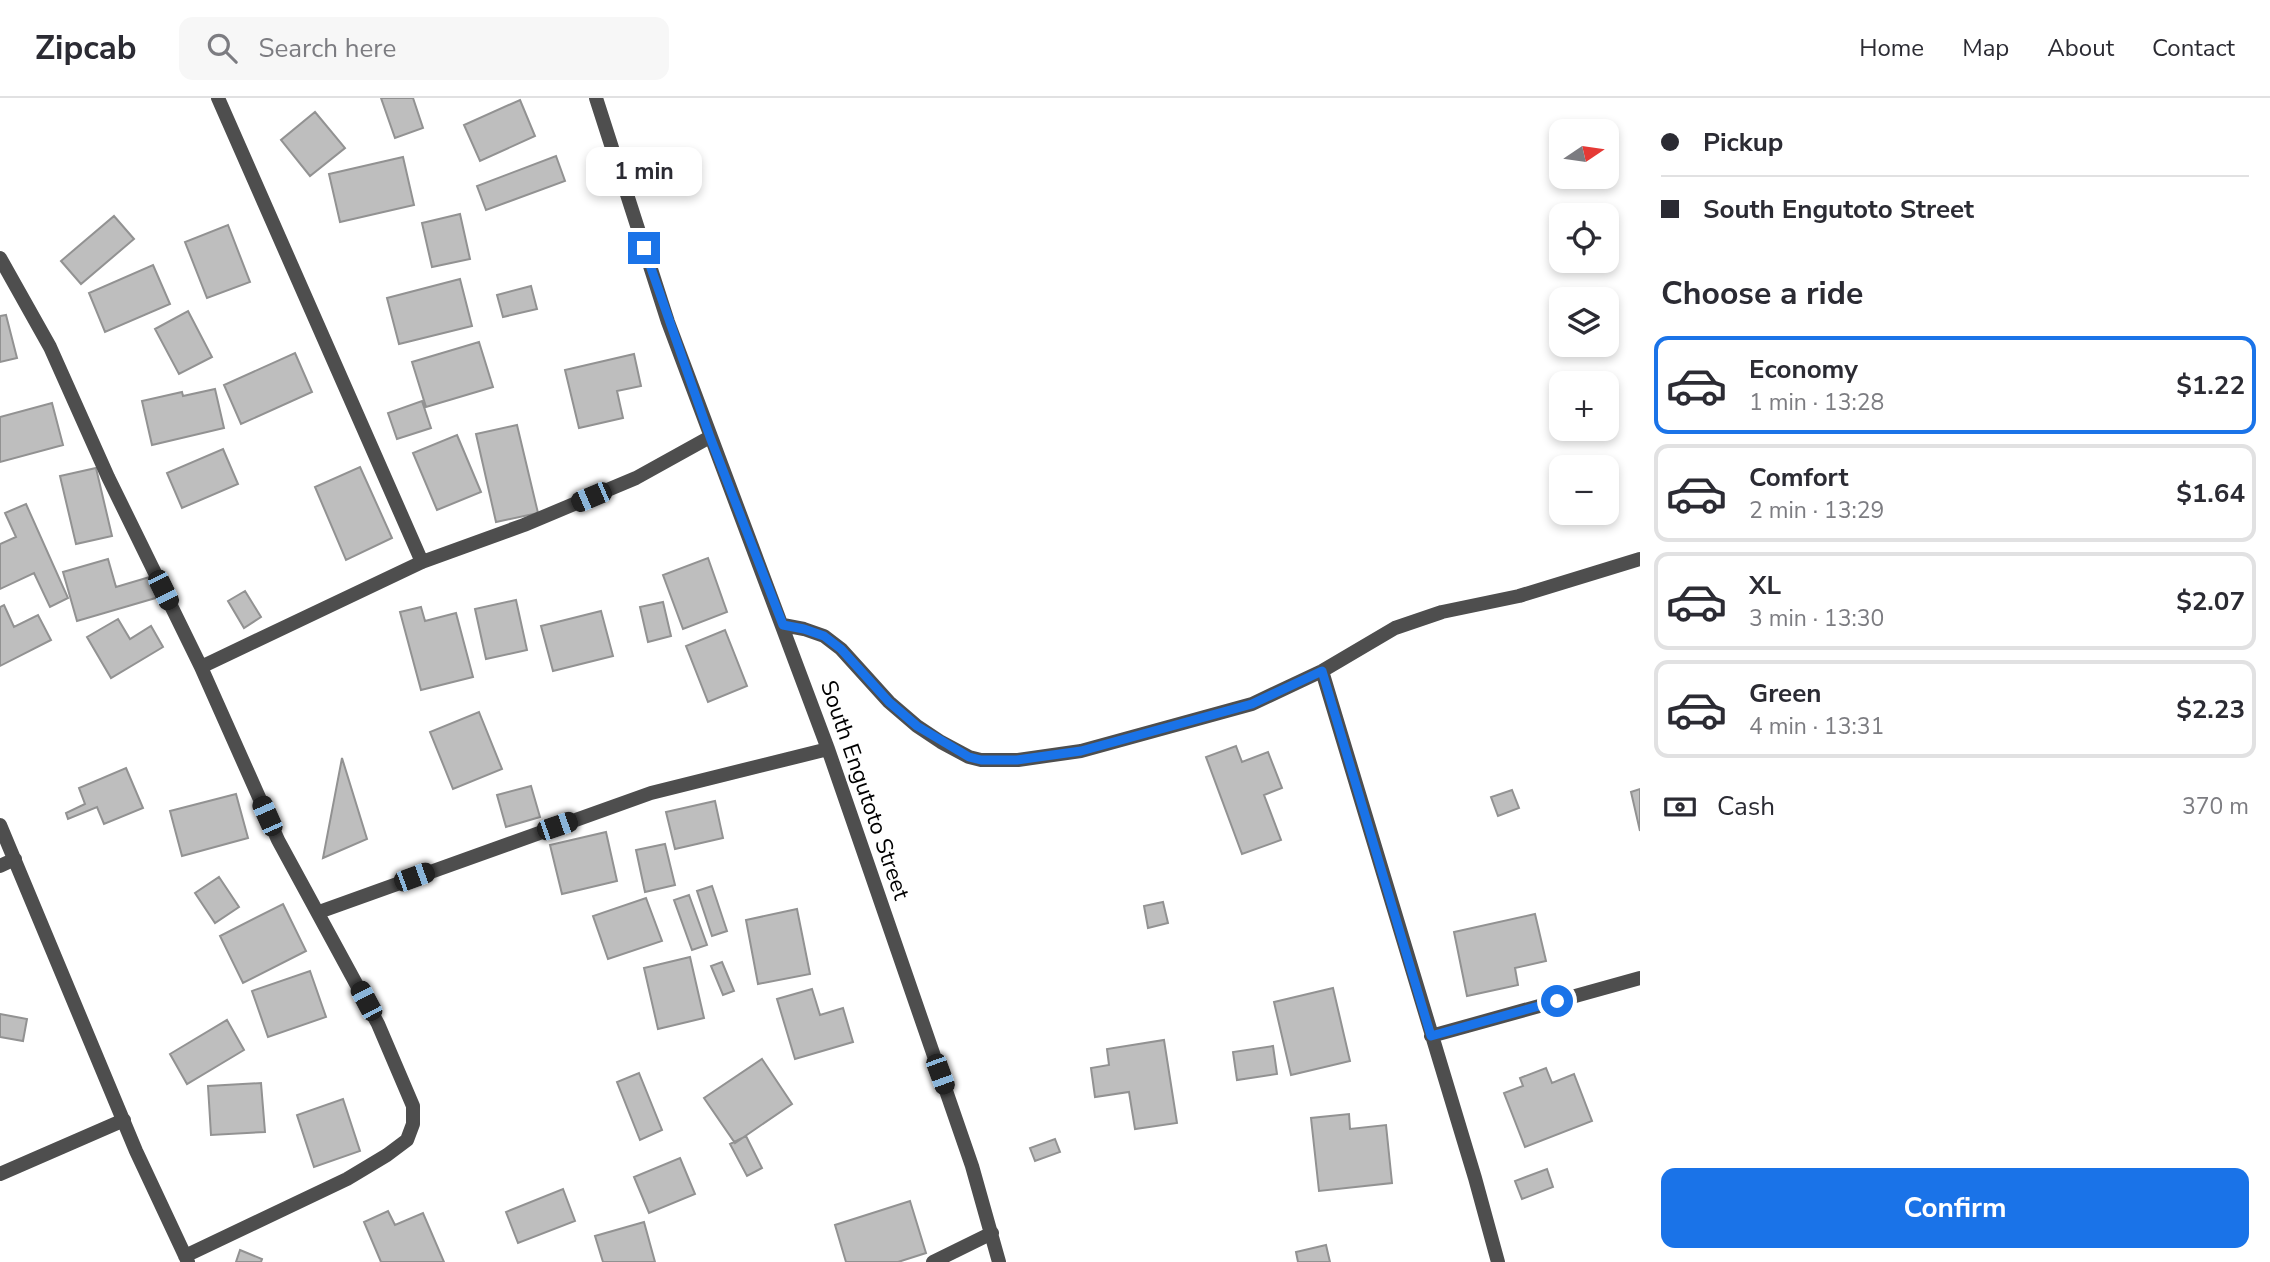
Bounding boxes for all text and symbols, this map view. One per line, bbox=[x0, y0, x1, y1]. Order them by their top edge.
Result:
search box bbox=[179, 17, 669, 80]
text: Zipcab bbox=[35, 26, 137, 71]
icon: search bbox=[203, 29, 241, 67]
text: Search here bbox=[259, 31, 396, 66]
text: Home bbox=[1859, 32, 1924, 64]
text: Map bbox=[1962, 32, 2009, 64]
text: About bbox=[2047, 32, 2114, 64]
text: Contact bbox=[2152, 32, 2235, 64]
north arrow bbox=[1549, 119, 1619, 189]
map controls bbox=[1549, 119, 1619, 525]
text: Pickup bbox=[1703, 125, 1783, 160]
callout: 1 min bbox=[586, 146, 702, 195]
text: 1 min bbox=[614, 156, 674, 187]
text: South Engutoto Street bbox=[1703, 192, 1974, 227]
button: locate bbox=[1549, 203, 1619, 273]
route end bbox=[628, 232, 660, 264]
text: Choose a ride bbox=[1661, 272, 1863, 315]
button: layers bbox=[1549, 287, 1619, 357]
text: Economy bbox=[1749, 352, 1858, 387]
icon: car bbox=[1665, 354, 1728, 417]
text: $1.22 bbox=[2176, 368, 2245, 403]
button: + bbox=[1549, 371, 1619, 441]
text: 1 min · 13:28 bbox=[1749, 387, 1884, 418]
button: − bbox=[1549, 455, 1619, 525]
text: Comfort bbox=[1749, 460, 1849, 495]
icon: car bbox=[1665, 462, 1728, 525]
text: $1.64 bbox=[2176, 476, 2245, 511]
car bbox=[568, 479, 615, 515]
text: 2 min · 13:29 bbox=[1749, 495, 1884, 526]
car bbox=[145, 567, 182, 613]
text: XL bbox=[1749, 568, 1781, 603]
icon: car bbox=[1665, 570, 1728, 633]
text: $2.07 bbox=[2176, 584, 2245, 619]
text: 3 min · 13:30 bbox=[1749, 603, 1884, 634]
street label: South Engutoto Street bbox=[813, 676, 917, 905]
text: Green bbox=[1749, 676, 1822, 711]
icon: car bbox=[1665, 678, 1728, 741]
text: $2.23 bbox=[2176, 692, 2245, 727]
text: 4 min · 13:31 bbox=[1749, 711, 1884, 742]
icon: cash bbox=[1661, 788, 1699, 826]
text: Cash bbox=[1717, 789, 1775, 824]
text: 370 m bbox=[2182, 791, 2249, 822]
car bbox=[249, 793, 286, 839]
car bbox=[534, 809, 581, 843]
car bbox=[391, 860, 438, 894]
car bbox=[347, 978, 386, 1024]
route start bbox=[1541, 985, 1573, 1017]
car bbox=[923, 1051, 958, 1097]
button: Confirm bbox=[1661, 1168, 2249, 1248]

